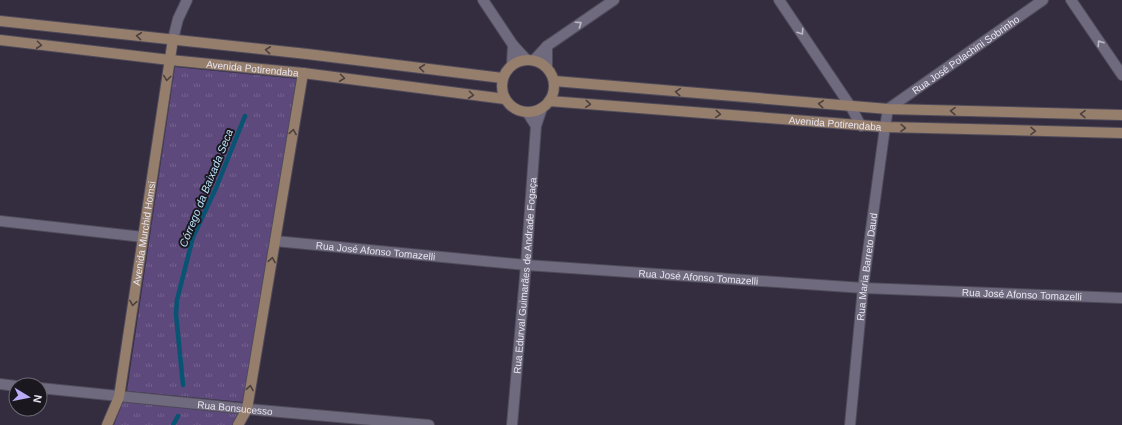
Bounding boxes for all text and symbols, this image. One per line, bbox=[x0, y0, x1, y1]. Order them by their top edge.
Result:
street label: Rua José Polachini Sobrinho bbox=[910, 13, 1022, 96]
one-way arrow bbox=[575, 21, 582, 29]
one-way arrow bbox=[796, 28, 803, 35]
one-way arrow bbox=[136, 31, 142, 40]
one-way arrow bbox=[36, 40, 42, 49]
one-way arrow bbox=[1097, 40, 1105, 47]
one-way arrow bbox=[265, 46, 271, 55]
street label: Avenida Potirendaba bbox=[206, 59, 300, 79]
one-way arrow bbox=[419, 64, 425, 73]
one-way arrow bbox=[339, 73, 345, 82]
one-way arrow bbox=[163, 75, 172, 81]
one-way arrow bbox=[675, 87, 681, 96]
one-way arrow bbox=[468, 90, 474, 99]
one-way arrow bbox=[585, 100, 591, 109]
one-way arrow bbox=[818, 100, 824, 109]
one-way arrow bbox=[950, 107, 956, 115]
one-way arrow bbox=[715, 110, 721, 119]
one-way arrow bbox=[1080, 110, 1086, 118]
street label: Avenida Potirendaba bbox=[788, 115, 882, 133]
one-way arrow bbox=[900, 124, 906, 132]
one-way arrow bbox=[1030, 126, 1036, 135]
water label: Córrego da Baixada Seca bbox=[177, 127, 235, 249]
one-way arrow bbox=[289, 129, 297, 135]
street label: Rua Edurval Guimarães de Andrade Fogaça bbox=[512, 177, 538, 374]
street label: Avenida Murchid Homsi bbox=[131, 180, 157, 286]
street label: Rua Maria Barreto Daud bbox=[855, 212, 879, 321]
street label: Rua José Afonso Tomazelli bbox=[315, 240, 436, 262]
one-way arrow bbox=[267, 257, 276, 263]
street label: Rua José Afonso Tomazelli bbox=[638, 268, 759, 287]
street label: Rua José Afonso Tomazelli bbox=[962, 287, 1082, 302]
one-way arrow bbox=[129, 300, 138, 306]
north arrow bbox=[8, 377, 48, 417]
one-way arrow bbox=[245, 385, 254, 391]
text: N bbox=[31, 394, 44, 404]
street label: Rua Bonsucesso bbox=[197, 399, 274, 417]

